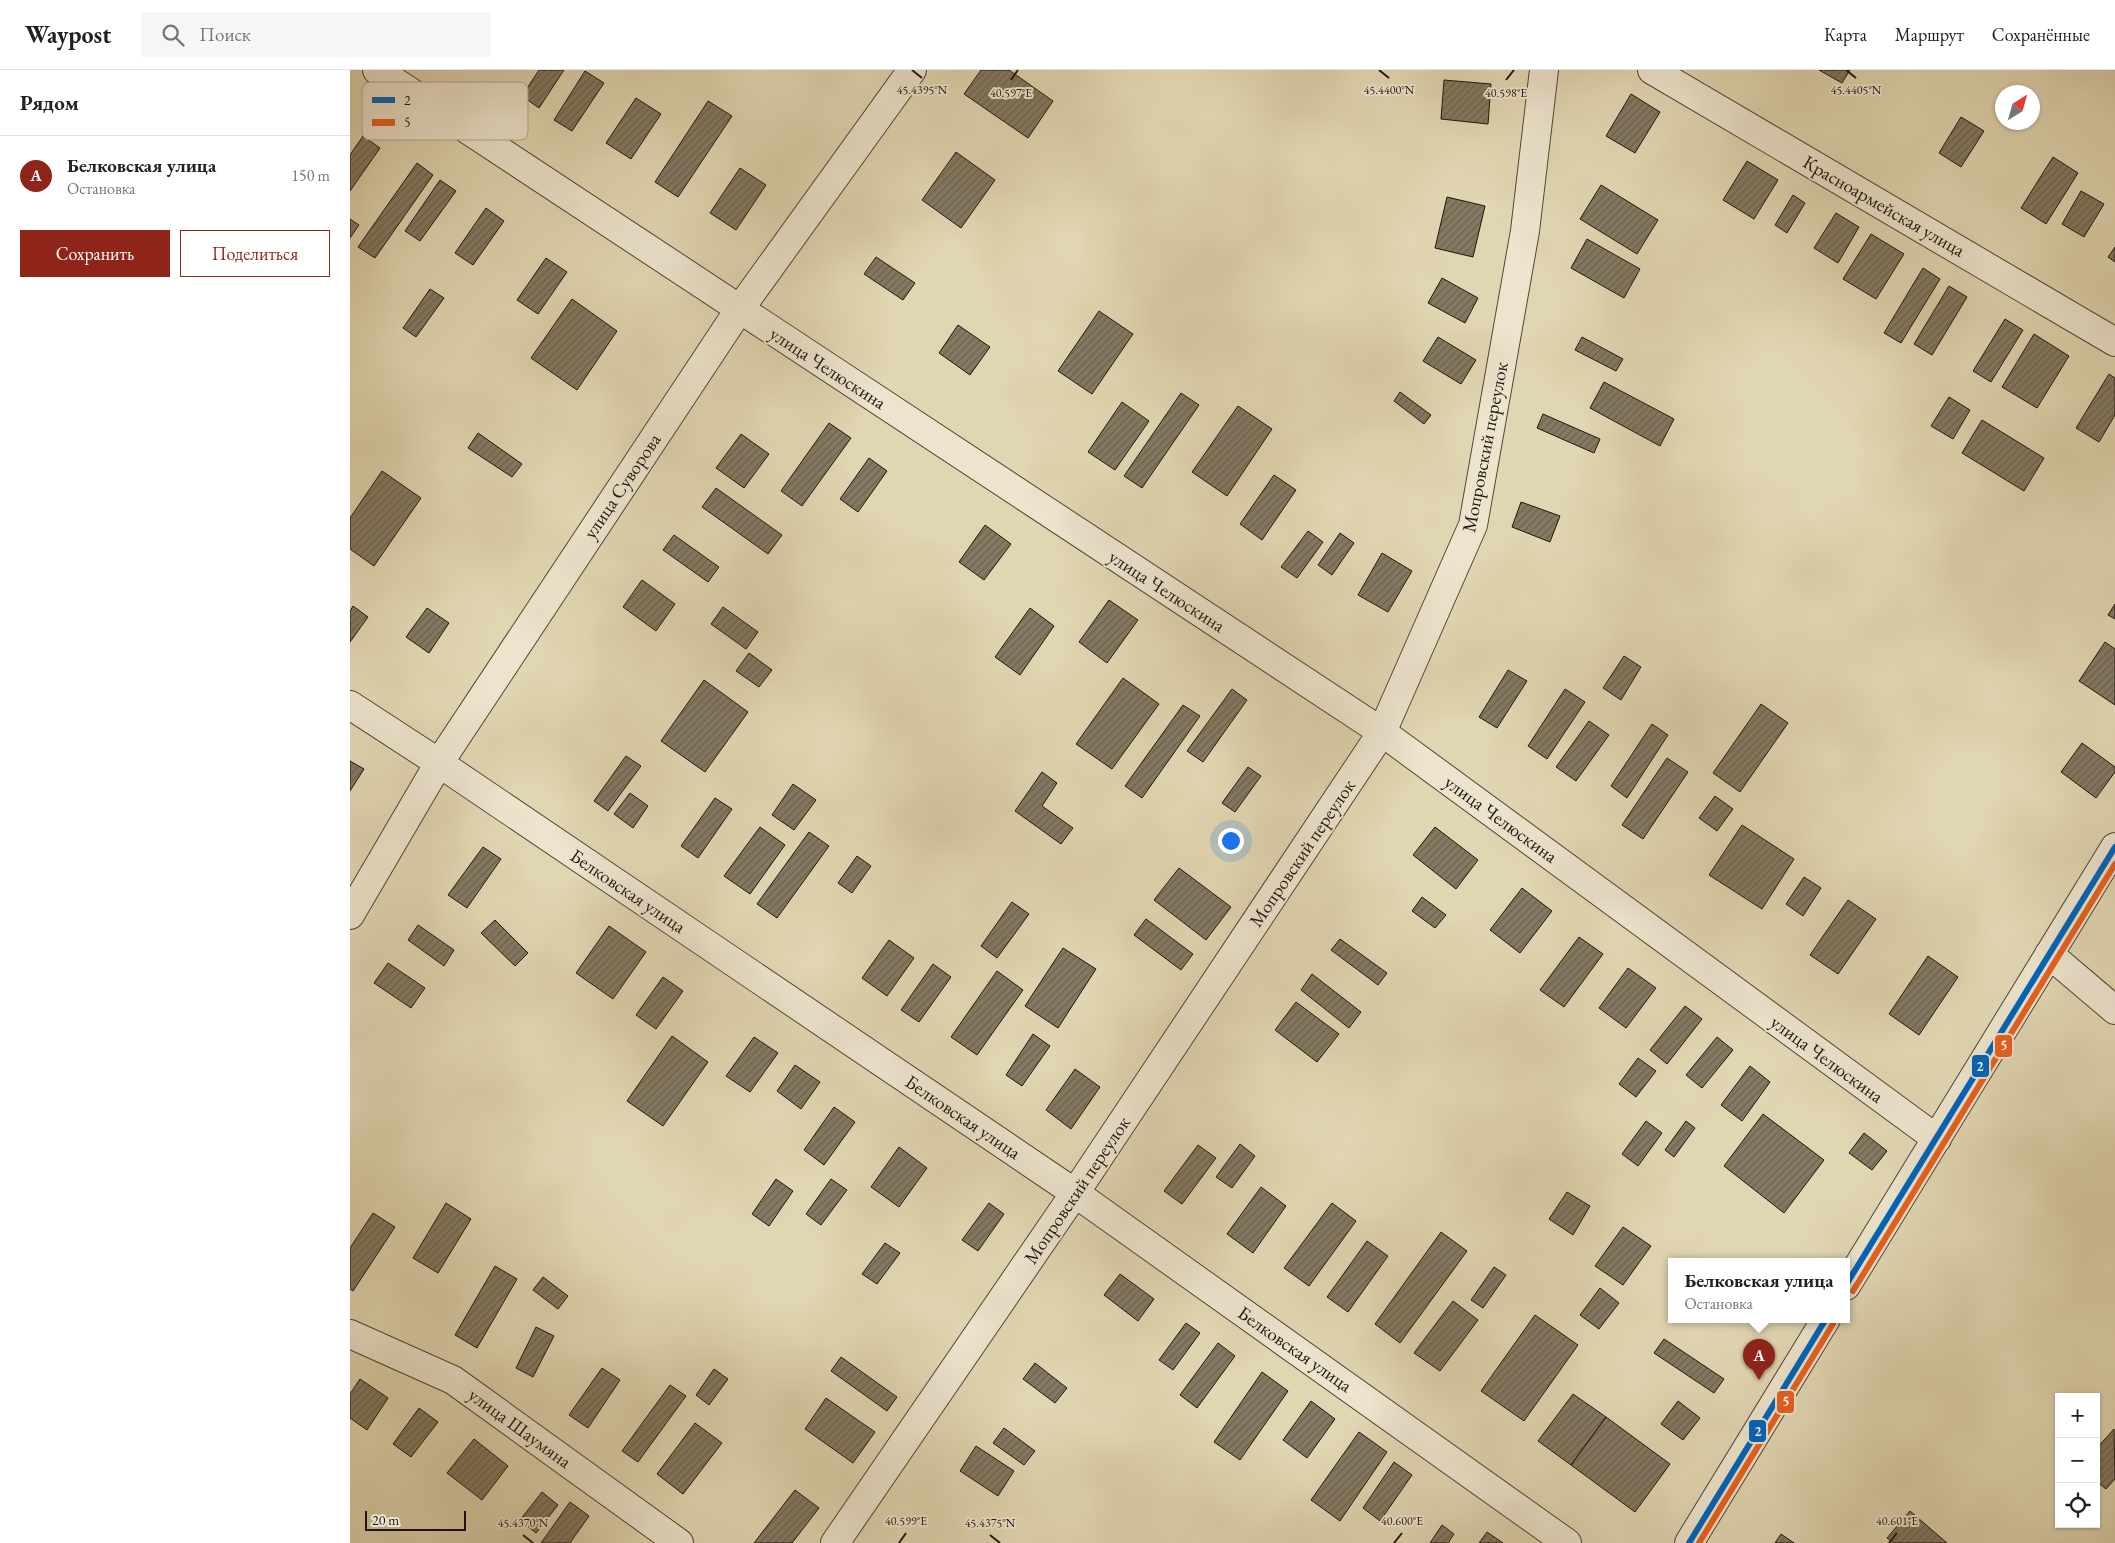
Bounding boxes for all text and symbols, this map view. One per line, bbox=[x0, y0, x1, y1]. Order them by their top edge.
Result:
search box bbox=[141, 12, 491, 57]
text: Waypost bbox=[25, 19, 111, 50]
icon: search bbox=[159, 21, 187, 49]
text: Поиск bbox=[199, 22, 251, 47]
text: Карта bbox=[1824, 23, 1867, 46]
text: Маршрут bbox=[1895, 23, 1964, 46]
text: Сохранённые bbox=[1992, 23, 2090, 46]
legend bbox=[362, 82, 528, 140]
text: 45.4395°N bbox=[897, 82, 948, 98]
text: 45.4400°N bbox=[1364, 82, 1415, 98]
text: 45.4405°N bbox=[1831, 82, 1882, 98]
text: 40.597°E bbox=[990, 85, 1032, 101]
text: 40.598°E bbox=[1485, 85, 1527, 101]
north arrow bbox=[1995, 85, 2040, 130]
text: Рядом bbox=[20, 89, 79, 116]
text: 2 bbox=[404, 91, 411, 109]
text: 5 bbox=[404, 113, 411, 131]
street label: Красноармейская улица bbox=[1798, 149, 1970, 263]
text: Белковская улица bbox=[67, 153, 216, 178]
text: A bbox=[30, 165, 42, 186]
text: 150 m bbox=[291, 165, 330, 186]
text: Остановка bbox=[67, 178, 136, 199]
button: Сохранить bbox=[20, 230, 170, 277]
button: Поделиться bbox=[180, 230, 330, 277]
street label: улица Челюскина bbox=[765, 321, 891, 415]
street label: Мопровский переулок bbox=[1456, 360, 1514, 534]
street label: улица Суворова bbox=[577, 428, 667, 544]
street label: улица Челюскина bbox=[1104, 544, 1230, 638]
street label: улица Челюскина bbox=[1439, 769, 1563, 869]
street label: Мопровский переулок bbox=[1243, 774, 1361, 932]
your location bbox=[1218, 828, 1244, 854]
street label: Белковская улица bbox=[565, 843, 691, 939]
street label: улица Челюскина bbox=[1765, 1009, 1889, 1109]
line badge: 5 bbox=[1994, 1034, 2013, 1058]
text: 5 bbox=[2000, 1036, 2008, 1054]
line badge: 2 bbox=[1971, 1054, 1990, 1078]
text: 2 bbox=[1976, 1057, 1984, 1075]
street label: Белковская улица bbox=[900, 1069, 1026, 1165]
street label: Мопровский переулок bbox=[1018, 1111, 1136, 1269]
popup bbox=[1668, 1258, 1850, 1323]
text: Белковская улица bbox=[1684, 1268, 1834, 1293]
text: Остановка bbox=[1684, 1293, 1753, 1314]
street label: Белковская улица bbox=[1233, 1300, 1358, 1398]
pin: A bbox=[1743, 1339, 1775, 1380]
street label: улица Шаумяна bbox=[464, 1382, 577, 1474]
line badge: 5 bbox=[1776, 1390, 1795, 1414]
text: 5 bbox=[1782, 1392, 1790, 1410]
map controls bbox=[2055, 1393, 2100, 1528]
button: + bbox=[2055, 1393, 2100, 1438]
line badge: 2 bbox=[1748, 1419, 1767, 1443]
text: 2 bbox=[1754, 1422, 1762, 1440]
button: − bbox=[2055, 1438, 2100, 1483]
button: locate bbox=[2055, 1483, 2100, 1528]
scale bar bbox=[365, 1508, 466, 1531]
text: 20 m bbox=[372, 1511, 399, 1529]
text: 40.599°E bbox=[885, 1513, 927, 1529]
text: 40.600°E bbox=[1381, 1513, 1423, 1529]
text: 40.601°E bbox=[1876, 1513, 1918, 1529]
text: 45.4370°N bbox=[498, 1515, 549, 1531]
text: 45.4375°N bbox=[965, 1515, 1016, 1531]

